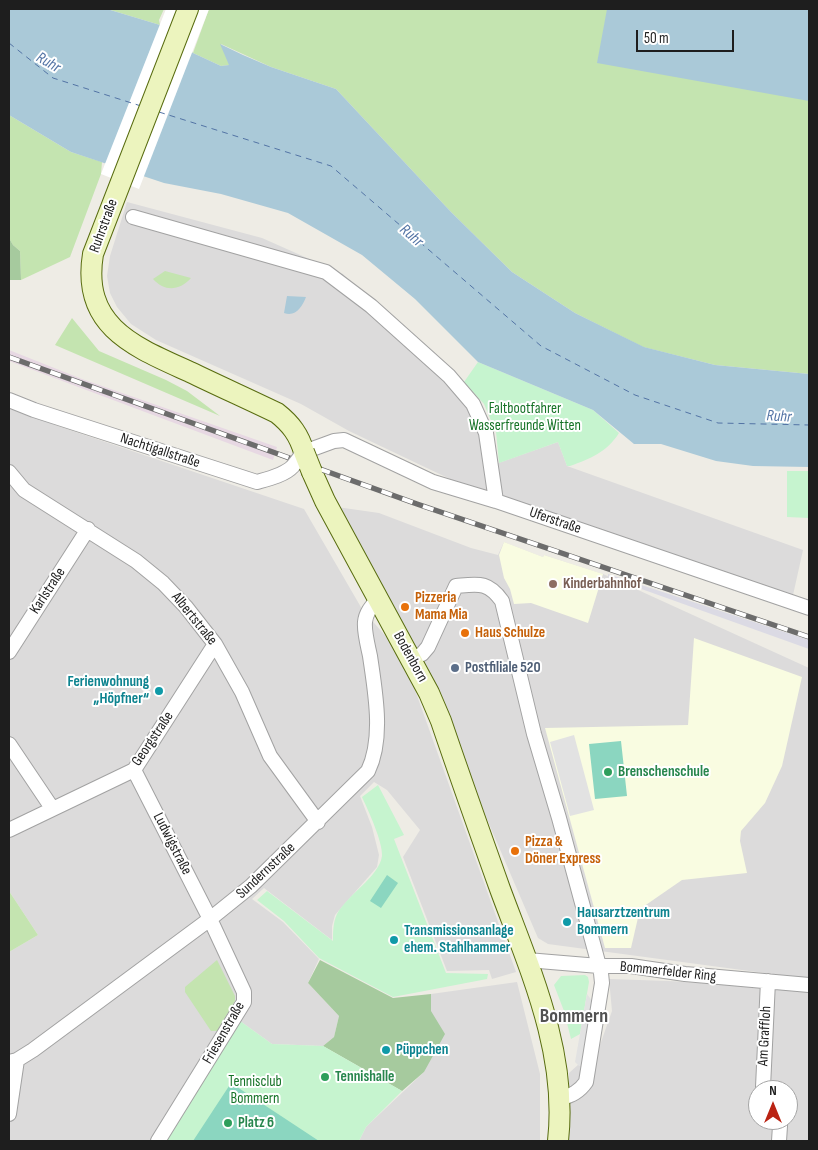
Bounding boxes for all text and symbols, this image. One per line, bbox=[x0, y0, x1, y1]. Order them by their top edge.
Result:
scale bar bbox=[638, 20, 736, 52]
text: 50 m bbox=[644, 29, 669, 48]
water label: Ruhr bbox=[32, 48, 64, 78]
street label: Ruhrstraße bbox=[86, 197, 122, 255]
water label: Ruhr bbox=[395, 221, 427, 251]
park label: Faltbootfahrer Wasserfreunde Witten bbox=[469, 400, 581, 435]
water label: Ruhr bbox=[766, 407, 792, 427]
street label: Nachtigallstraße bbox=[118, 430, 202, 472]
street label: Uferstraße bbox=[527, 504, 583, 538]
street label: Karlstraße bbox=[26, 564, 70, 618]
place label: Kinderbahnhof bbox=[563, 575, 642, 593]
marker: Kinderbahnhof bbox=[547, 578, 559, 590]
street label: Albertstraße bbox=[167, 589, 221, 649]
place label: Pizzeria Mama Mia bbox=[415, 589, 468, 624]
marker: Pizzeria Mama Mia bbox=[399, 601, 411, 613]
place label: Haus Schulze bbox=[475, 624, 545, 642]
marker: Haus Schulze bbox=[459, 627, 471, 639]
street label: Bodenborn bbox=[389, 629, 431, 685]
place label: Postfiliale 520 bbox=[465, 659, 541, 677]
marker: Postfiliale 520 bbox=[449, 662, 461, 674]
place label: Ferienwohnung „Höpfner“ bbox=[67, 673, 149, 708]
marker: Ferienwohnung „Höpfner“ bbox=[153, 685, 165, 697]
street label: Georgstraße bbox=[128, 708, 178, 770]
place label: Brenschenschule bbox=[618, 763, 709, 781]
marker: Brenschenschule bbox=[602, 766, 614, 778]
street label: Ludwigstraße bbox=[149, 810, 195, 878]
place label: Pizza & Döner Express bbox=[525, 833, 601, 868]
street label: Sundernstraße bbox=[233, 839, 299, 903]
marker: Pizza & Döner Express bbox=[509, 845, 521, 857]
place label: Hausarztzentrum Bommern bbox=[577, 904, 670, 939]
marker: Hausarztzentrum Bommern bbox=[561, 916, 573, 928]
place label: Transmissionsanlage ehem. Stahlhammer bbox=[404, 922, 514, 957]
marker: Transmissionsanlage ehem. Stahlhammer bbox=[388, 934, 400, 946]
street label: Bommerfelder Ring bbox=[619, 958, 717, 986]
street label: Friesenstraße bbox=[199, 999, 249, 1067]
district label: Bommern bbox=[540, 1005, 608, 1029]
street label: Am Graffloh bbox=[754, 1006, 776, 1066]
place label: Püppchen bbox=[396, 1041, 448, 1059]
marker: Püppchen bbox=[380, 1044, 392, 1056]
place label: Tennishalle bbox=[335, 1068, 394, 1086]
marker: Tennishalle bbox=[319, 1071, 331, 1083]
park label: Tennisclub Bommern bbox=[228, 1073, 282, 1108]
north arrow bbox=[748, 1080, 798, 1130]
text: N bbox=[769, 1082, 777, 1099]
place label: Platz 6 bbox=[238, 1114, 274, 1132]
marker: Platz 6 bbox=[222, 1117, 234, 1129]

